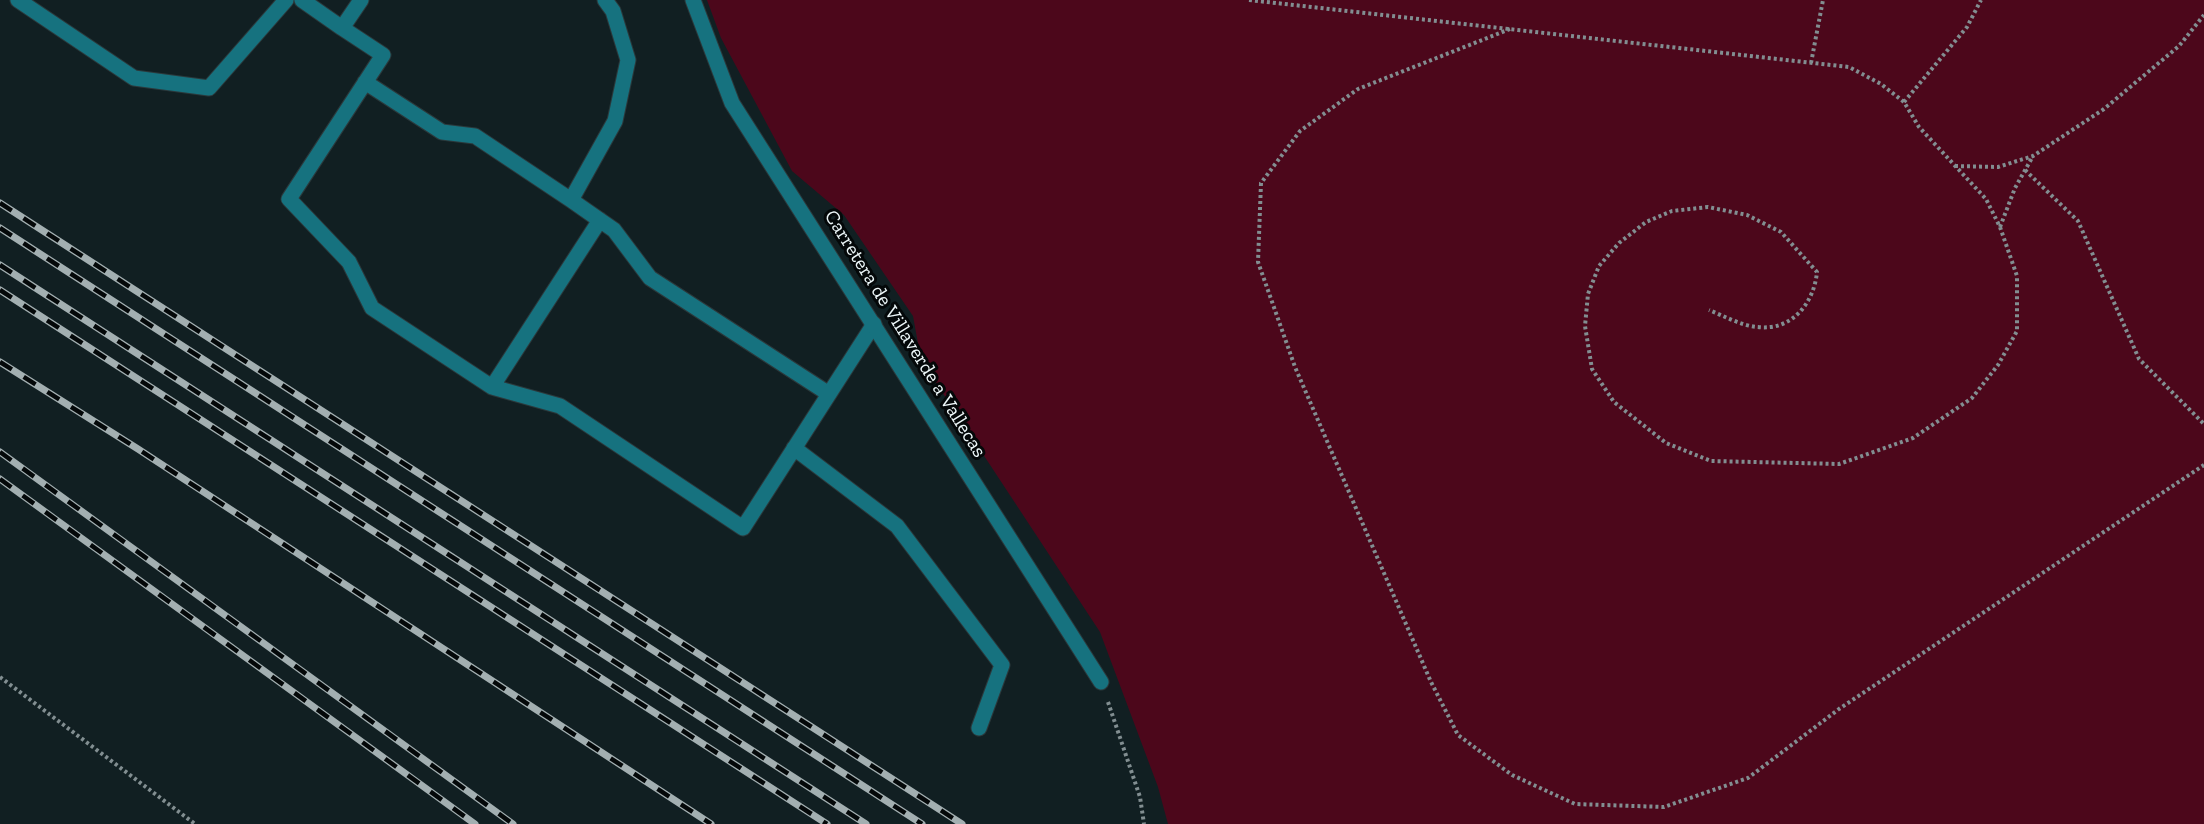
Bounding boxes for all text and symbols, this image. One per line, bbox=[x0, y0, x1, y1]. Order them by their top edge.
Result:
street label: Carretera de Villaverde a Vallecas bbox=[819, 206, 991, 462]

